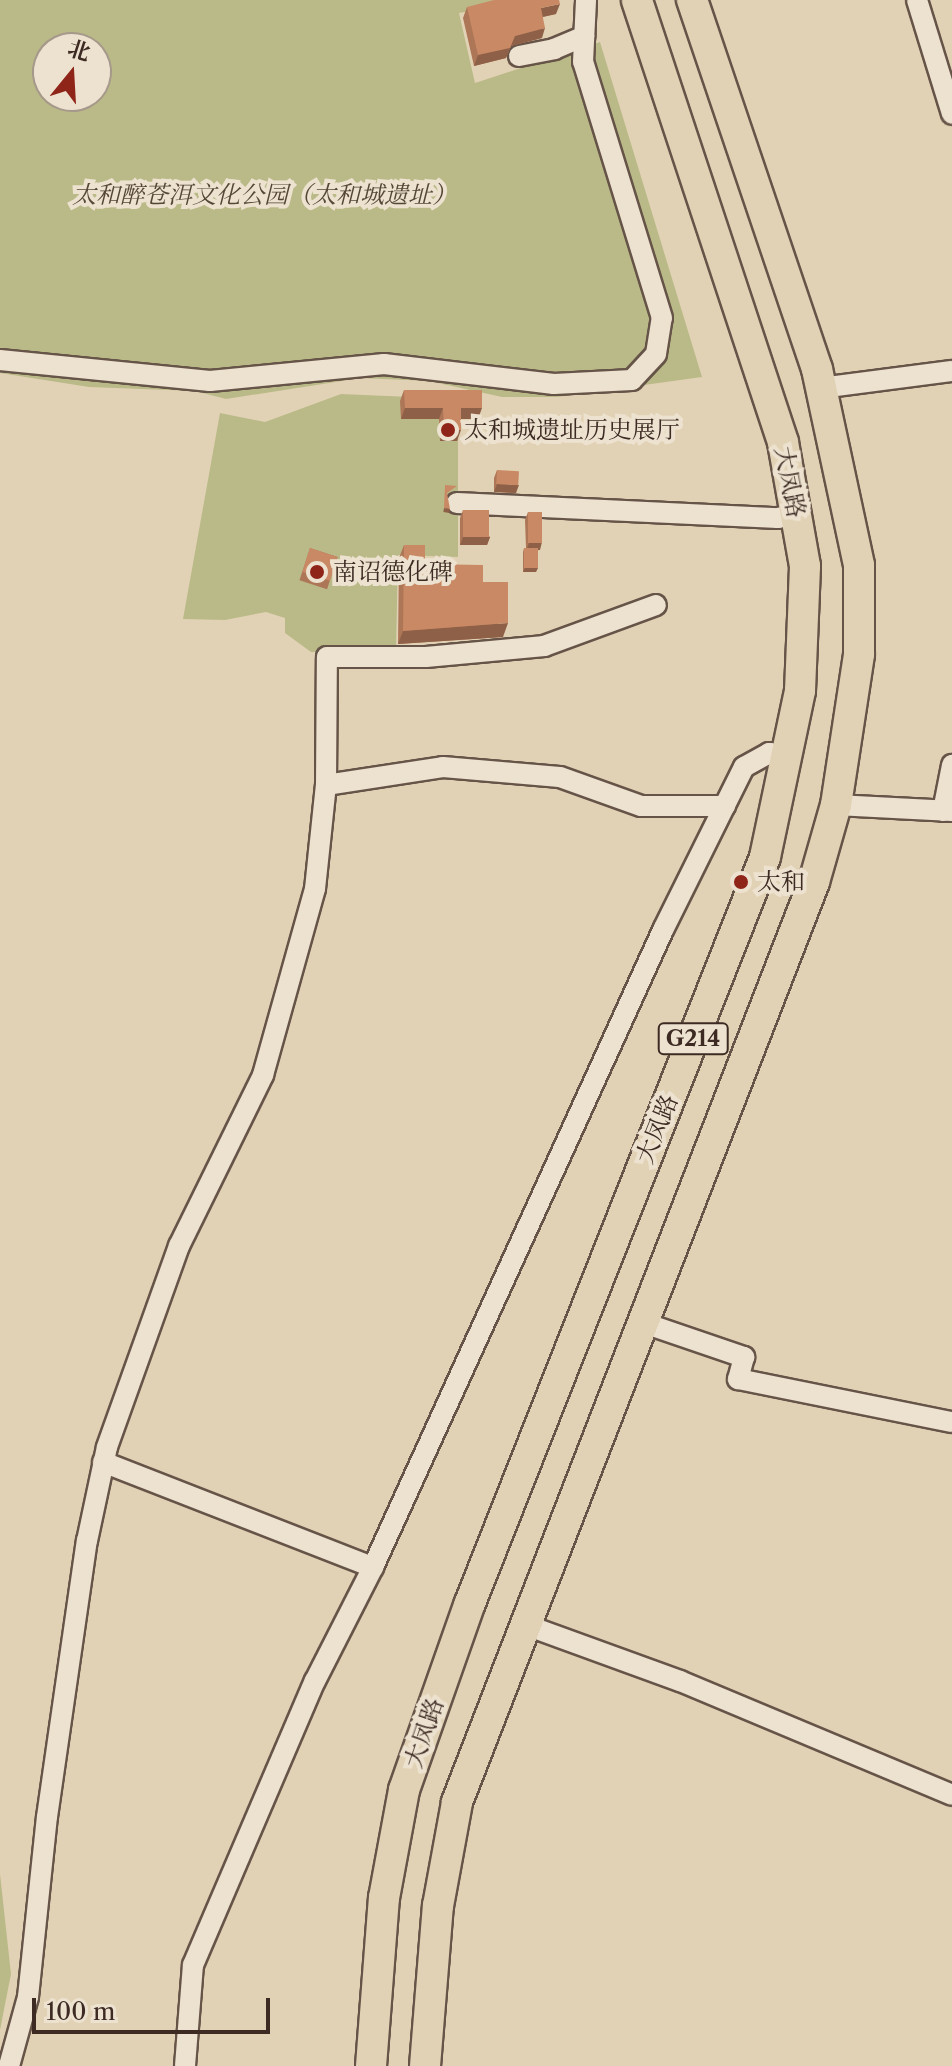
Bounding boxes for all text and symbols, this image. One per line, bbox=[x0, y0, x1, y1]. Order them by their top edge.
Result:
north arrow bbox=[32, 32, 112, 112]
text: 北 bbox=[64, 34, 94, 67]
park label: 太和醉苍洱文化公园（太和城遗址） bbox=[72, 181, 456, 209]
place label: 太和城遗址历史展厅 bbox=[464, 416, 680, 444]
marker: 太和城遗址历史展厅 bbox=[439, 421, 457, 439]
street label: 大凤路 bbox=[769, 444, 811, 520]
place label: 南诏德化碑 bbox=[333, 558, 453, 586]
marker: 南诏德化碑 bbox=[308, 563, 326, 581]
place label: 太和 bbox=[757, 868, 805, 896]
marker: 太和 bbox=[732, 873, 750, 891]
road number: G214 bbox=[657, 1021, 729, 1057]
street label: 大凤路 bbox=[630, 1090, 684, 1168]
street label: 大凤路 bbox=[399, 1694, 449, 1772]
scale bar bbox=[36, 1982, 274, 2032]
text: 100 m bbox=[46, 1997, 115, 2026]

